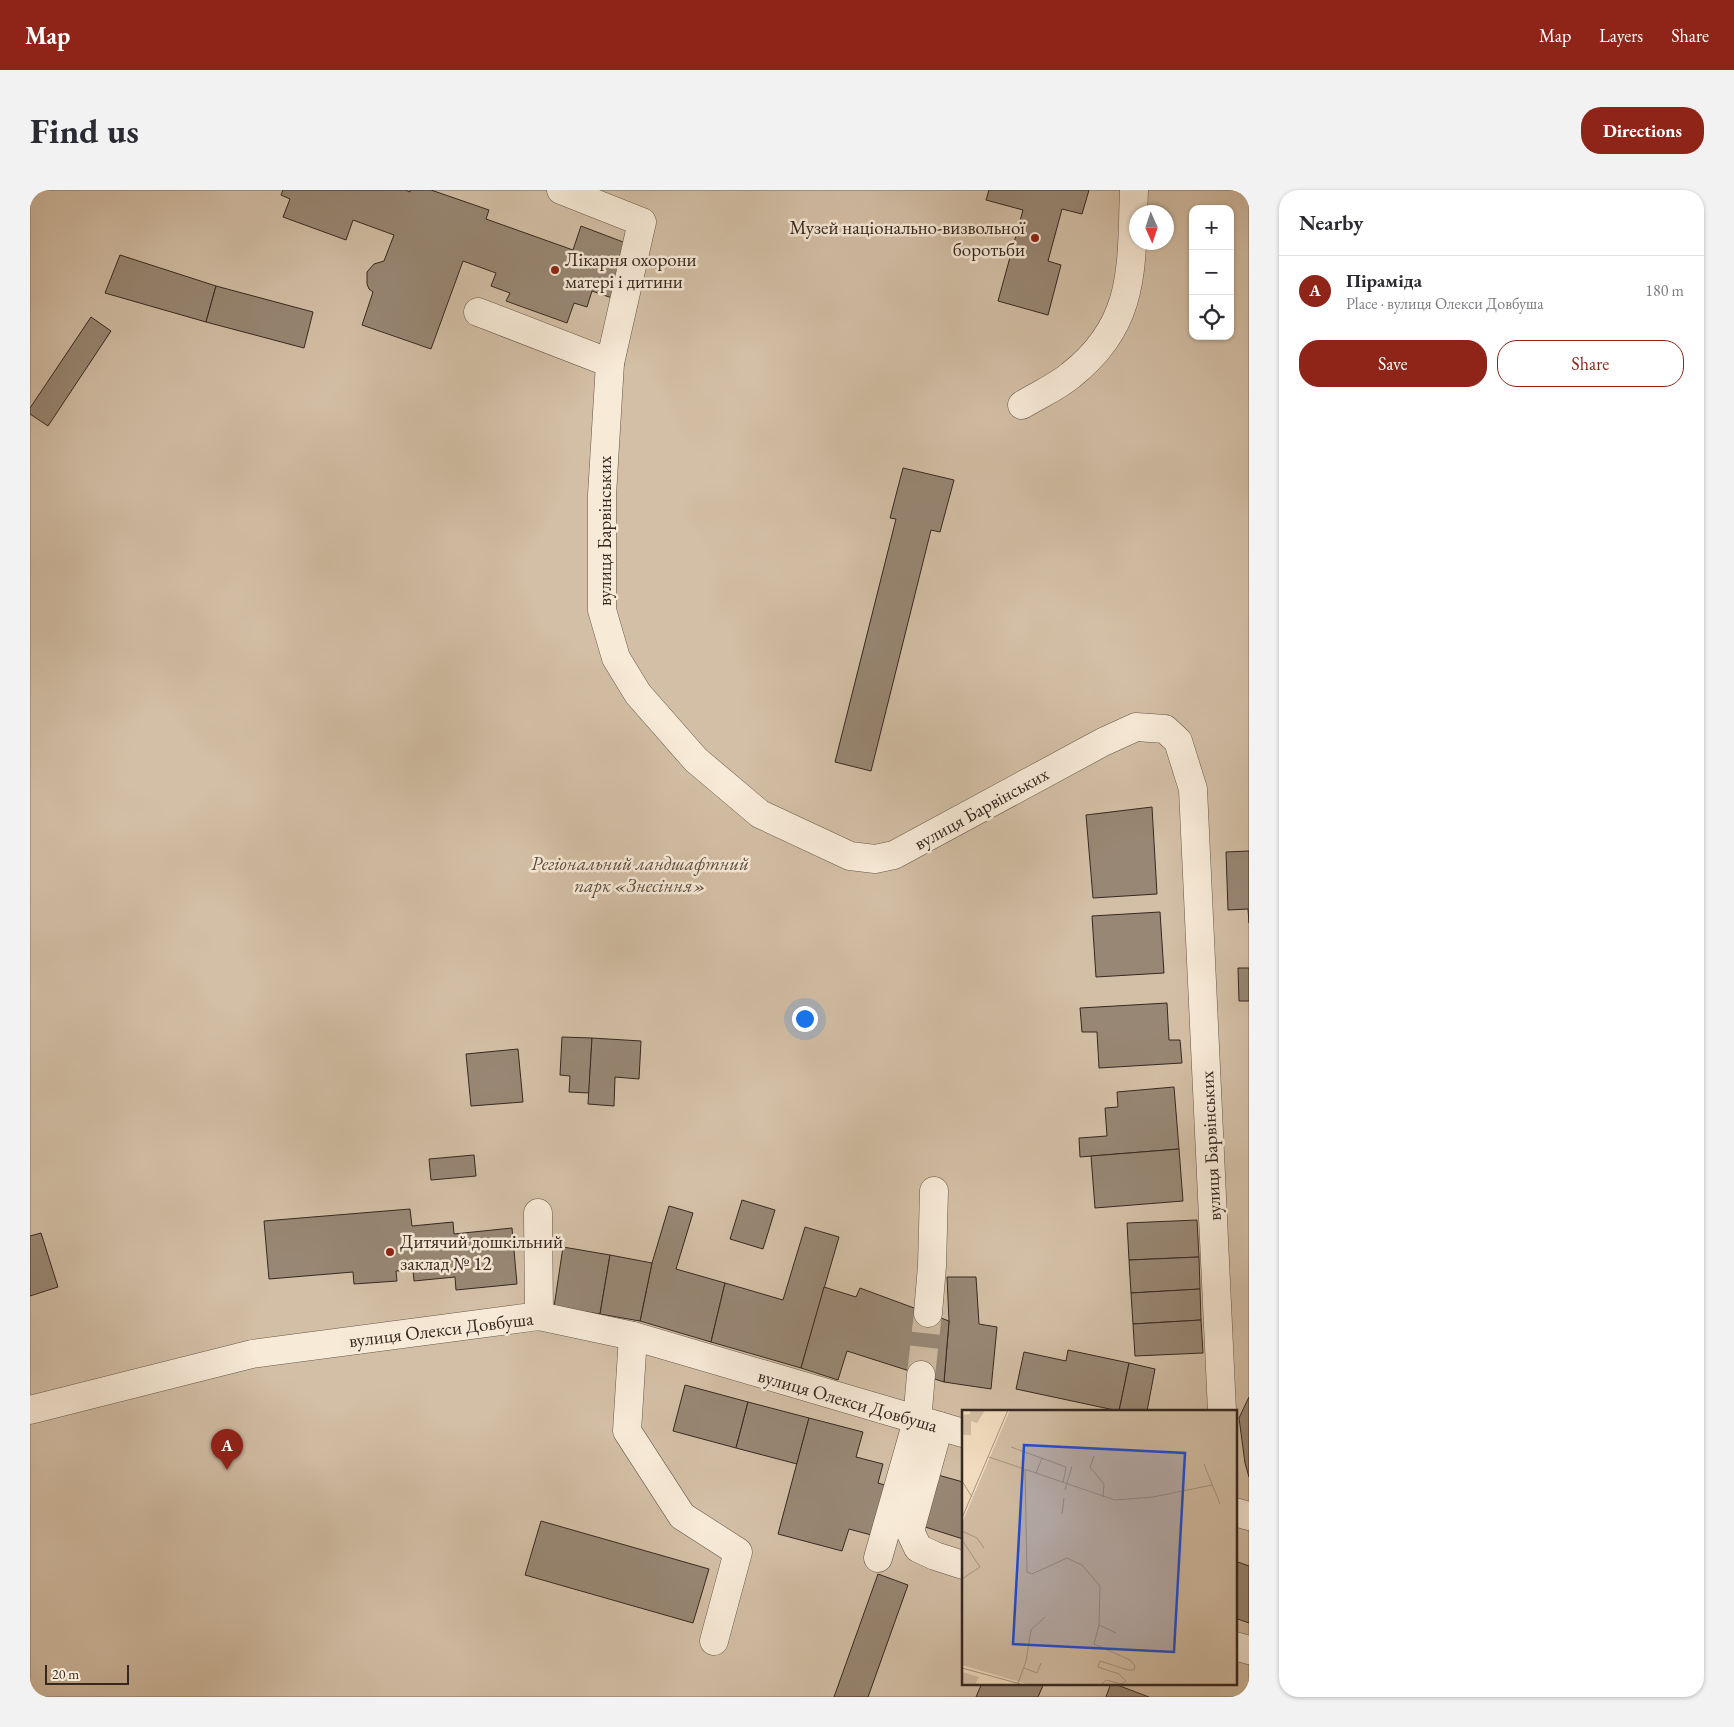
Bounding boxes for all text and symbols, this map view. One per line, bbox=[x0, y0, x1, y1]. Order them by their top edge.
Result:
text: Map bbox=[25, 20, 70, 51]
text: Map bbox=[1539, 24, 1571, 47]
text: Layers bbox=[1599, 24, 1643, 47]
text: Share bbox=[1671, 24, 1709, 47]
button: Directions bbox=[1581, 107, 1704, 154]
text: Find us bbox=[30, 108, 139, 153]
north arrow bbox=[1129, 205, 1174, 250]
map controls bbox=[1189, 205, 1234, 340]
button: + bbox=[1189, 205, 1234, 250]
text: Nearby bbox=[1299, 209, 1363, 236]
place label: Музей національно-визвольної боротьби bbox=[789, 215, 1025, 262]
marker: Музей національно-визвольної боротьби bbox=[1029, 232, 1041, 244]
place label: Лікарня охорони матері і дитини bbox=[565, 247, 697, 294]
button: − bbox=[1189, 250, 1234, 295]
marker: Лікарня охорони матері і дитини bbox=[549, 264, 561, 276]
text: Піраміда bbox=[1346, 268, 1422, 293]
text: A bbox=[1309, 280, 1321, 301]
text: 180 m bbox=[1645, 280, 1684, 301]
text: Place · вулиця Олекси Довбуша bbox=[1346, 293, 1544, 314]
button: locate bbox=[1189, 295, 1234, 340]
button: Save bbox=[1299, 340, 1487, 387]
button: Share bbox=[1497, 340, 1684, 387]
street label: вулиця Барвінських bbox=[592, 455, 617, 606]
street label: вулиця Барвінських bbox=[910, 761, 1054, 856]
park label: Регіональний ландшафтний парк «Знесіння» bbox=[531, 851, 749, 898]
your location bbox=[792, 1006, 818, 1032]
street label: вулиця Барвінських bbox=[1194, 1070, 1227, 1222]
place label: Дитячий дошкільний заклад № 12 bbox=[400, 1229, 563, 1276]
marker: Дитячий дошкільний заклад № 12 bbox=[384, 1246, 396, 1258]
street label: вулиця Олекси Довбуша bbox=[347, 1306, 535, 1353]
street label: вулиця Олекси Довбуша bbox=[755, 1363, 941, 1438]
inset map bbox=[962, 1410, 1236, 1684]
pin: A bbox=[211, 1429, 243, 1470]
scale bar bbox=[45, 1662, 129, 1685]
text: 20 m bbox=[52, 1665, 79, 1683]

